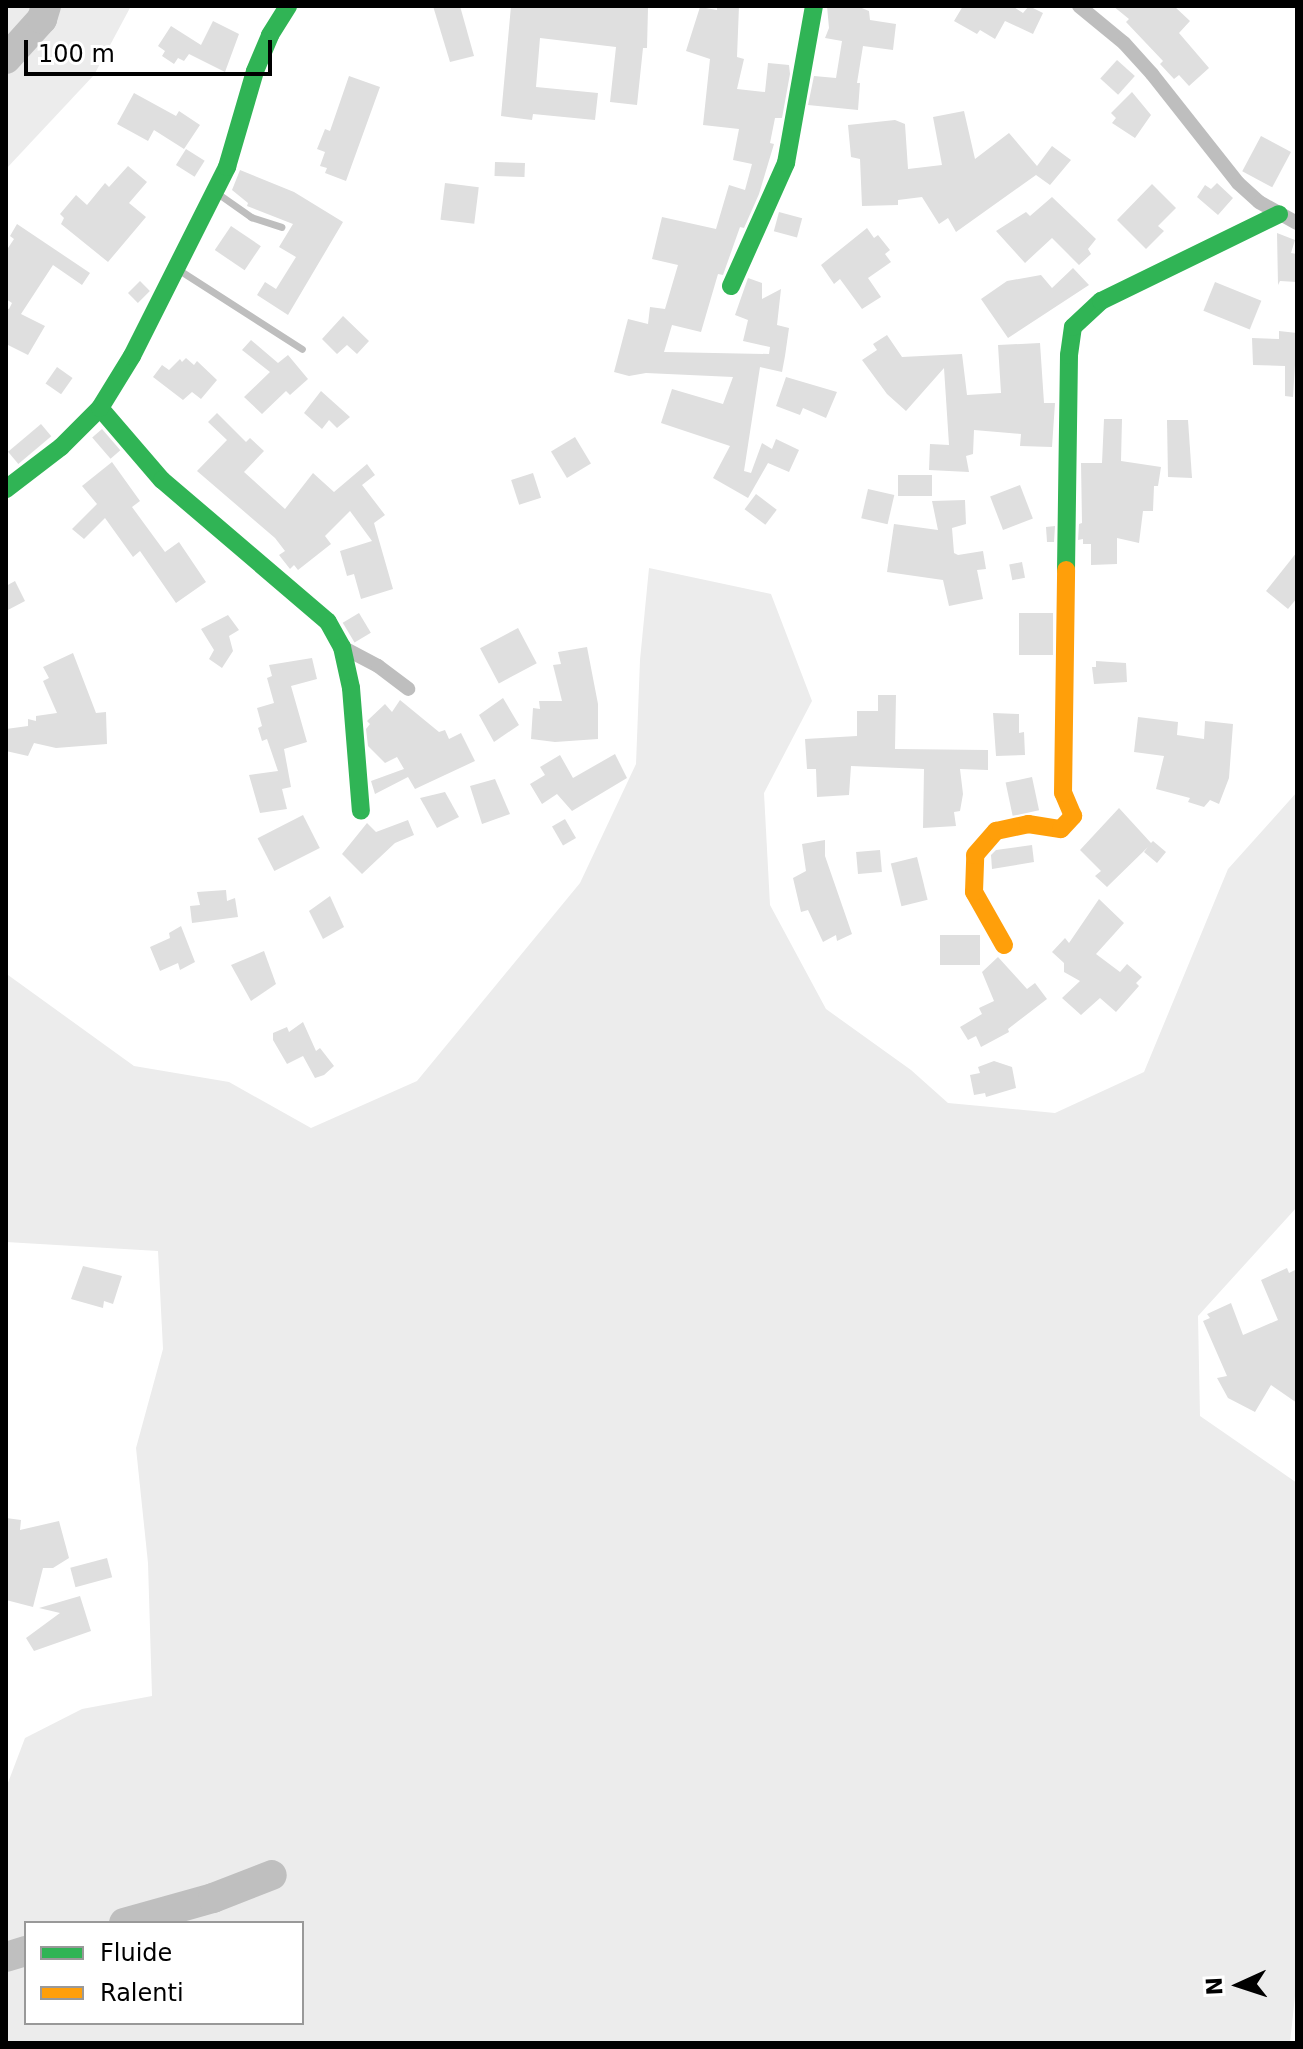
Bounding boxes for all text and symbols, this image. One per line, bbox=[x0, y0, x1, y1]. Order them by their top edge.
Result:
scale bar bbox=[28, 24, 276, 74]
text: 100 m bbox=[38, 40, 115, 68]
legend bbox=[24, 1921, 304, 2025]
text: Fluide bbox=[100, 1939, 172, 1967]
north arrow bbox=[1199, 1945, 1279, 2025]
text: N bbox=[1202, 1976, 1227, 1996]
text: Ralenti bbox=[100, 1979, 184, 2007]

